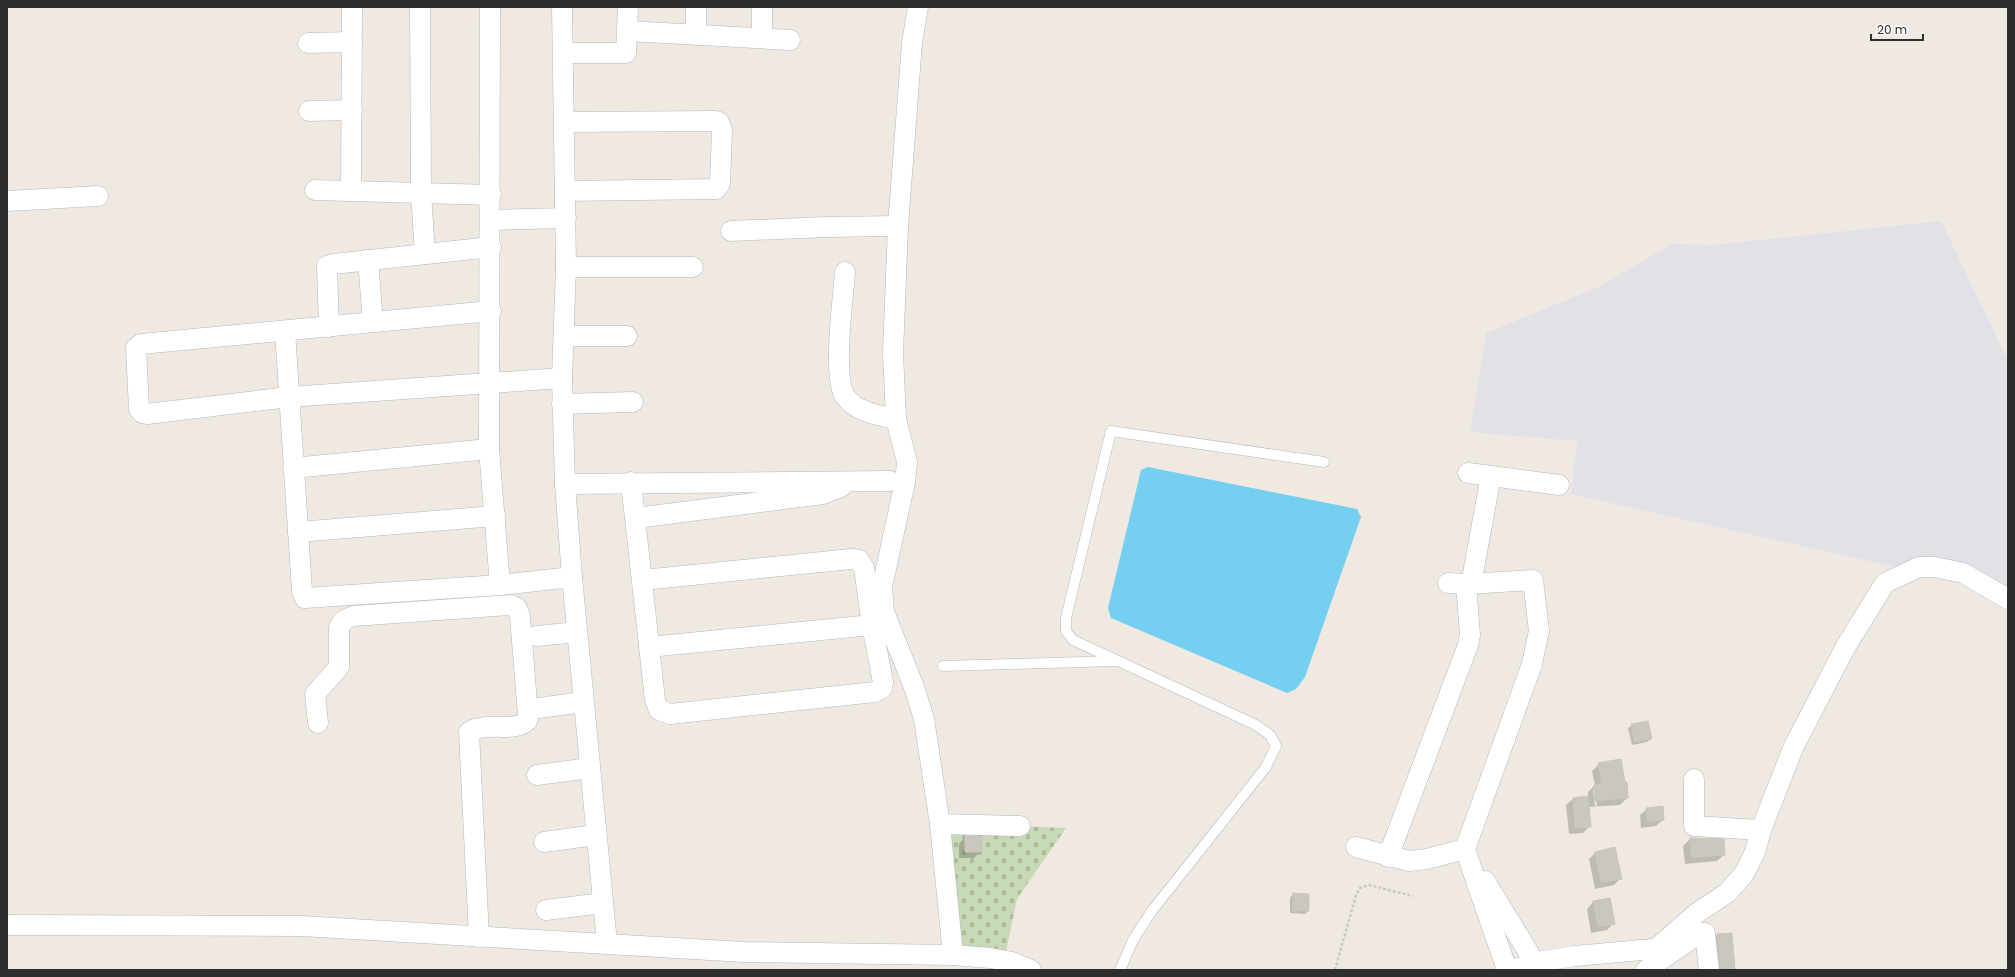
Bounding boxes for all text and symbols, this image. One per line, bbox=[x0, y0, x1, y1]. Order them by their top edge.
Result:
scale bar bbox=[1871, 16, 1923, 42]
text: 20 m bbox=[1877, 21, 1907, 38]

